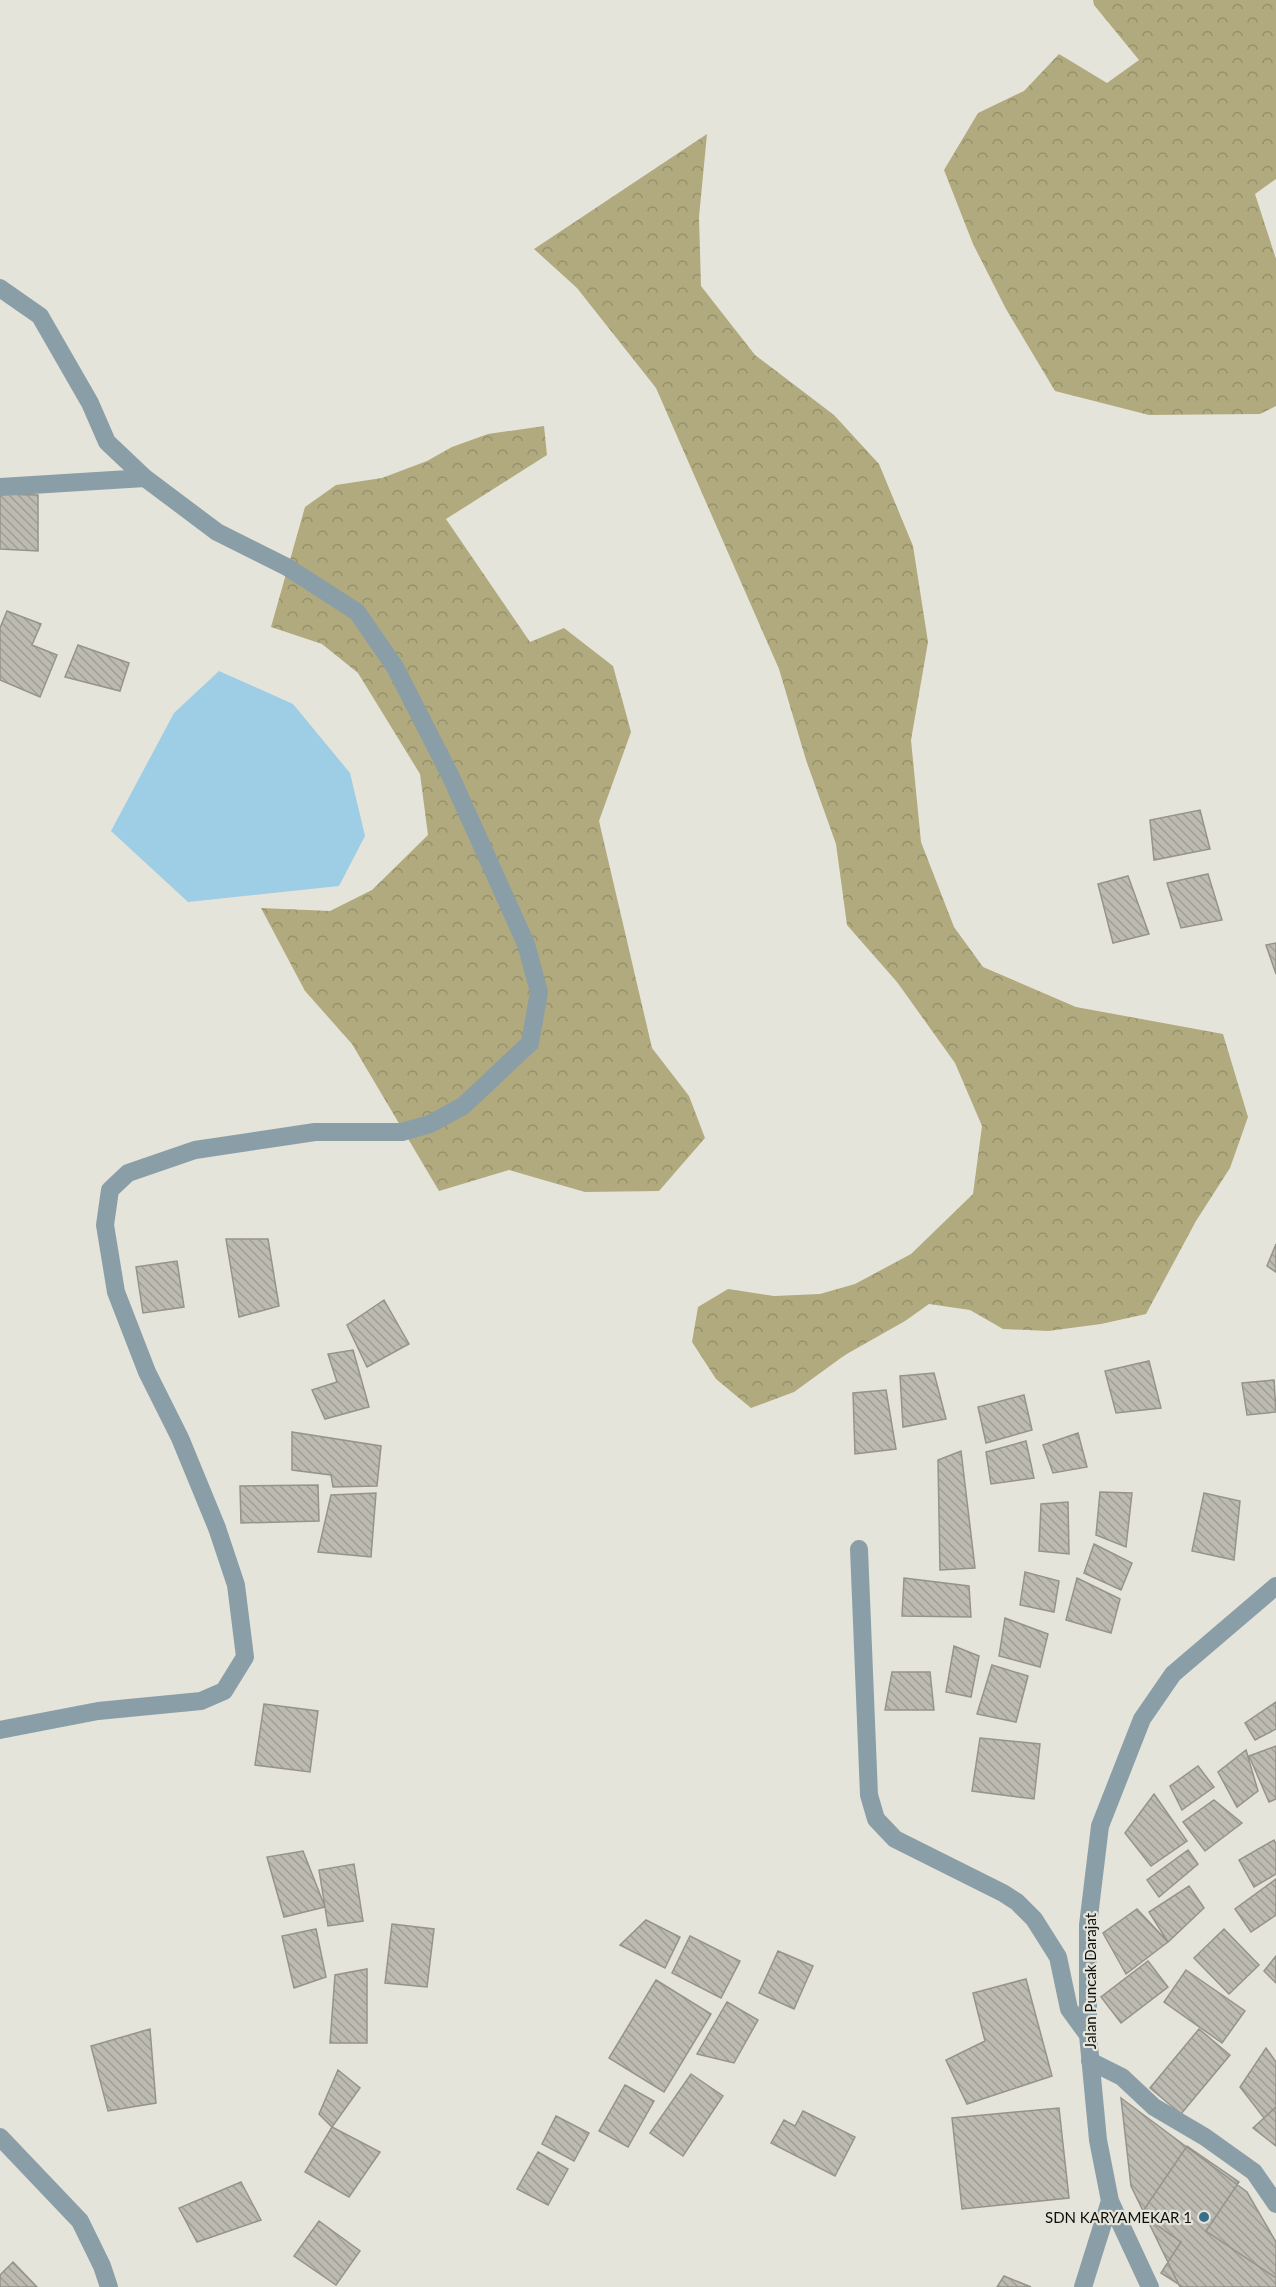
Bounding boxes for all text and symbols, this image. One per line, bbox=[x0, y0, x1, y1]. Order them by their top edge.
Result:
street label: Jalan Puncak Darajat bbox=[1081, 1912, 1099, 2049]
place label: SDN KARYAMEKAR 1 bbox=[1045, 2208, 1192, 2226]
marker: SDN KARYAMEKAR 1 bbox=[1197, 2210, 1211, 2224]

